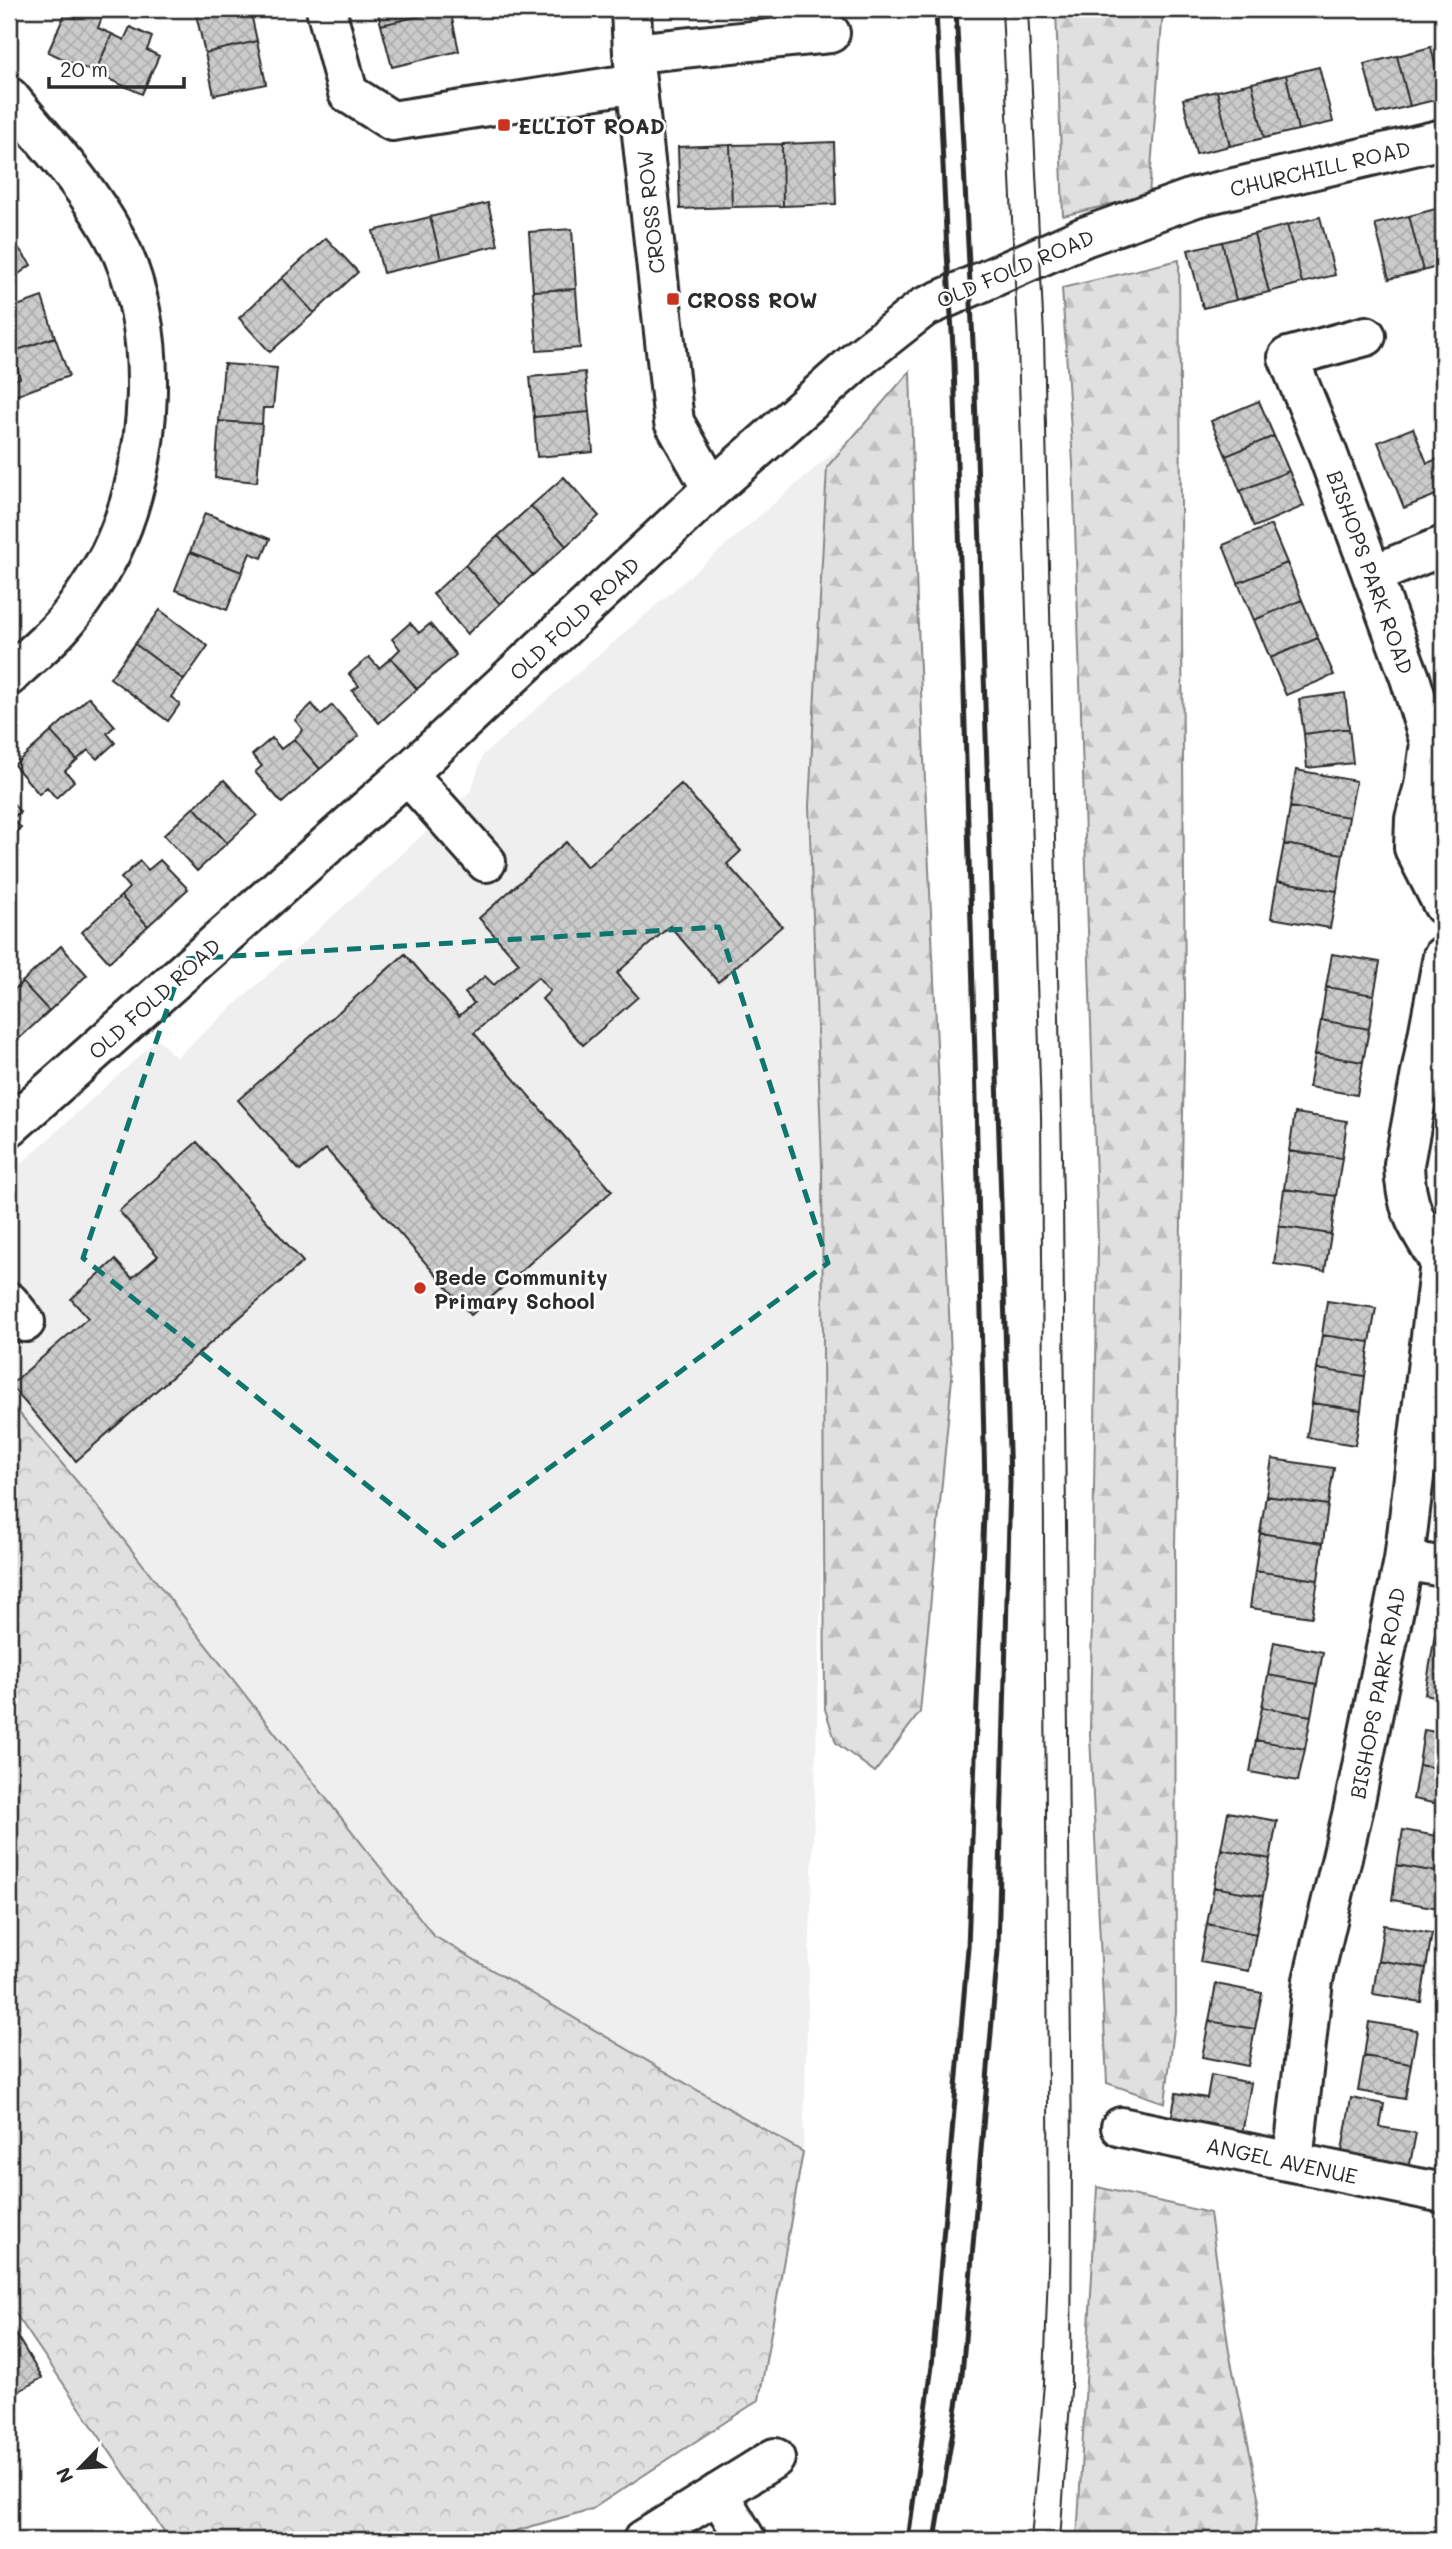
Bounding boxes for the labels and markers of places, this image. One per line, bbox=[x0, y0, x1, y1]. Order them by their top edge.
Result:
place label: ELLIOT ROAD bbox=[518, 112, 665, 139]
marker: ELLIOT ROAD bbox=[496, 117, 512, 133]
place label: CROSS ROW bbox=[687, 286, 818, 313]
marker: CROSS ROW bbox=[665, 291, 681, 307]
place label: Bede Community Primary School bbox=[434, 1263, 608, 1315]
marker: Bede Community Primary School bbox=[412, 1280, 428, 1296]

